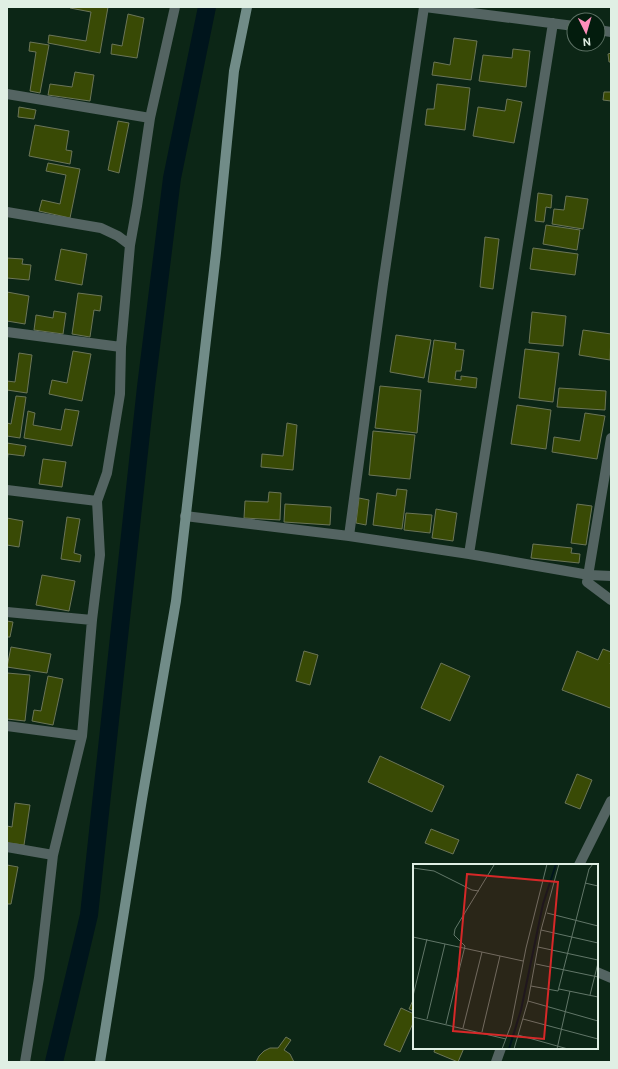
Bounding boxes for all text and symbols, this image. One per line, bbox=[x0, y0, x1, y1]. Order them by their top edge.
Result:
north arrow bbox=[566, 12, 606, 52]
text: N bbox=[582, 35, 591, 49]
inset map bbox=[413, 864, 598, 1049]

